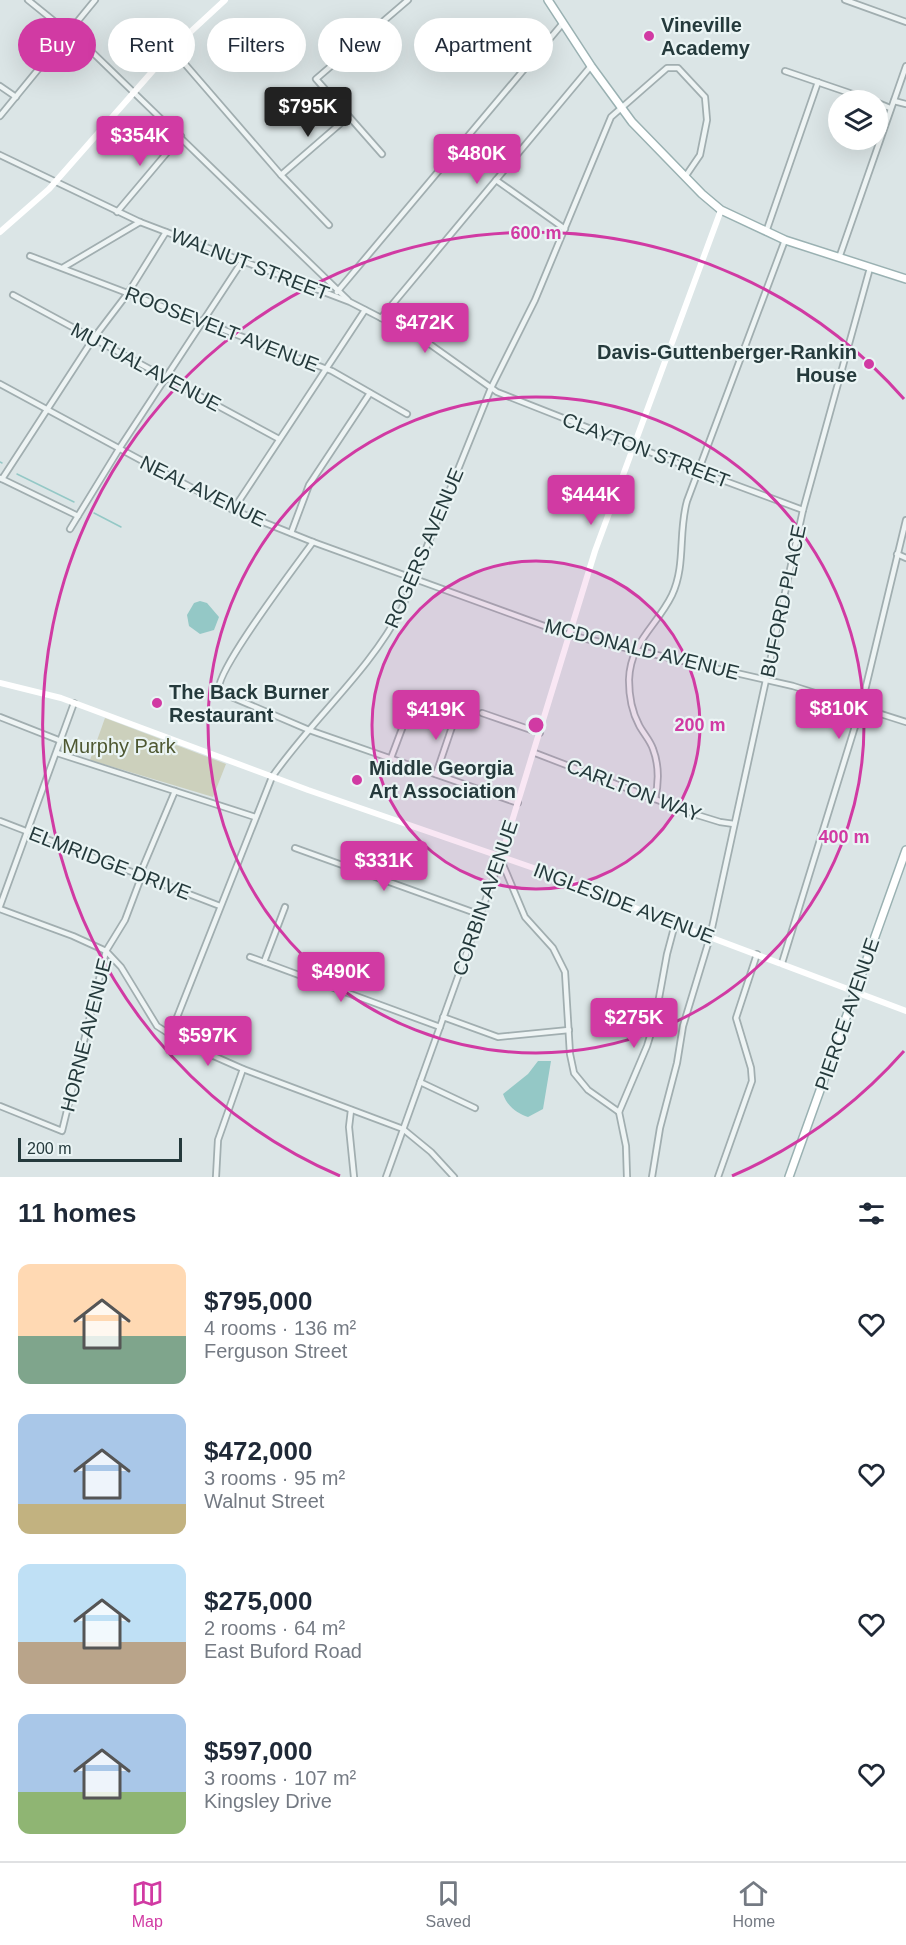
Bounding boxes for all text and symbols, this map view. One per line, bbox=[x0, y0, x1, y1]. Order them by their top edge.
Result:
place label: Vineville Academy bbox=[661, 14, 751, 59]
chip: Buy bbox=[18, 18, 96, 72]
chip: Rent bbox=[108, 18, 195, 72]
chip: Filters bbox=[207, 18, 306, 72]
chip: New bbox=[318, 18, 402, 72]
chip: Apartment bbox=[414, 18, 553, 72]
marker: Vineville Academy bbox=[642, 29, 656, 43]
pin: $795K bbox=[266, 87, 350, 138]
map controls bbox=[828, 90, 888, 150]
button: layers bbox=[828, 90, 888, 150]
text: $795K bbox=[279, 95, 337, 117]
pin: $354K bbox=[98, 116, 182, 167]
text: $354K bbox=[111, 124, 169, 146]
pin: $480K bbox=[435, 134, 519, 185]
text: $480K bbox=[448, 142, 506, 164]
text: 600 m bbox=[510, 223, 562, 243]
street label: WALNUT STREET bbox=[168, 224, 332, 304]
street label: ROOSEVELT AVENUE bbox=[122, 282, 322, 376]
pin: $472K bbox=[383, 303, 467, 354]
text: $472K bbox=[396, 311, 454, 333]
street label: MUTUAL AVENUE bbox=[67, 318, 225, 416]
place label: Davis-Guttenberger-Rankin House bbox=[597, 341, 857, 386]
marker: Davis-Guttenberger-Rankin House bbox=[862, 357, 876, 371]
street label: CLAYTON STREET bbox=[559, 408, 733, 492]
street label: NEAL AVENUE bbox=[137, 451, 269, 531]
street label: ROGERS AVENUE bbox=[380, 465, 468, 631]
pin: $444K bbox=[549, 475, 633, 526]
text: $444K bbox=[562, 483, 620, 505]
street label: BUFORD PLACE bbox=[756, 523, 810, 679]
street label: MCDONALD AVENUE bbox=[542, 614, 742, 684]
place label: The Back Burner Restaurant bbox=[169, 681, 329, 726]
pin: $810K bbox=[797, 689, 881, 740]
pin: $419K bbox=[394, 690, 478, 741]
marker: The Back Burner Restaurant bbox=[150, 696, 164, 710]
text: $810K bbox=[810, 697, 868, 719]
text: $419K bbox=[407, 698, 465, 720]
centre of rings bbox=[526, 715, 546, 735]
text: 200 m bbox=[674, 715, 726, 735]
park label: Murphy Park bbox=[62, 735, 177, 757]
street label: CARLTON WAY bbox=[563, 754, 705, 826]
place label: Middle Georgia Art Association bbox=[369, 757, 516, 802]
marker: Middle Georgia Art Association bbox=[350, 773, 364, 787]
street label: CORBIN AVENUE bbox=[448, 817, 522, 979]
street label: ELMRIDGE DRIVE bbox=[26, 822, 194, 904]
text: 400 m bbox=[818, 827, 870, 847]
pin: $331K bbox=[342, 841, 426, 892]
text: $331K bbox=[355, 849, 413, 871]
street label: INGLESIDE AVENUE bbox=[530, 858, 718, 948]
street label: PIERCE AVENUE bbox=[811, 935, 883, 1093]
pin: $490K bbox=[299, 952, 383, 1003]
street label: HORNE AVENUE bbox=[56, 956, 116, 1114]
text: $490K bbox=[312, 960, 370, 982]
pin: $275K bbox=[592, 998, 676, 1049]
text: $275K bbox=[605, 1006, 663, 1028]
pin: $597K bbox=[166, 1016, 250, 1067]
text: $597K bbox=[179, 1024, 237, 1046]
scale bar bbox=[18, 1135, 182, 1162]
text: 200 m bbox=[27, 1140, 71, 1157]
icon: filters bbox=[855, 1197, 888, 1230]
text: 11 homes bbox=[18, 1198, 137, 1228]
text: $795,000 bbox=[204, 1286, 312, 1316]
icon: home bbox=[66, 1288, 138, 1360]
icon: heart bbox=[855, 1308, 888, 1341]
text: 4 rooms · 136 m² bbox=[204, 1317, 356, 1339]
text: Ferguson Street bbox=[204, 1340, 347, 1362]
text: $472,000 bbox=[204, 1436, 312, 1466]
icon: home bbox=[66, 1438, 138, 1510]
icon: heart bbox=[855, 1458, 888, 1491]
text: 3 rooms · 95 m² bbox=[204, 1467, 345, 1489]
text: Walnut Street bbox=[204, 1490, 324, 1512]
text: $275,000 bbox=[204, 1586, 312, 1616]
icon: home bbox=[66, 1588, 138, 1660]
icon: heart bbox=[855, 1608, 888, 1641]
text: 2 rooms · 64 m² bbox=[204, 1617, 345, 1639]
text: East Buford Road bbox=[204, 1640, 362, 1662]
text: $597,000 bbox=[204, 1736, 312, 1766]
icon: home bbox=[66, 1738, 138, 1810]
icon: heart bbox=[855, 1758, 888, 1791]
text: 3 rooms · 107 m² bbox=[204, 1767, 356, 1789]
text: Kingsley Drive bbox=[204, 1790, 332, 1812]
tab: Map bbox=[131, 1877, 164, 1931]
tab: Saved bbox=[425, 1877, 471, 1931]
tab: Home bbox=[732, 1877, 775, 1931]

